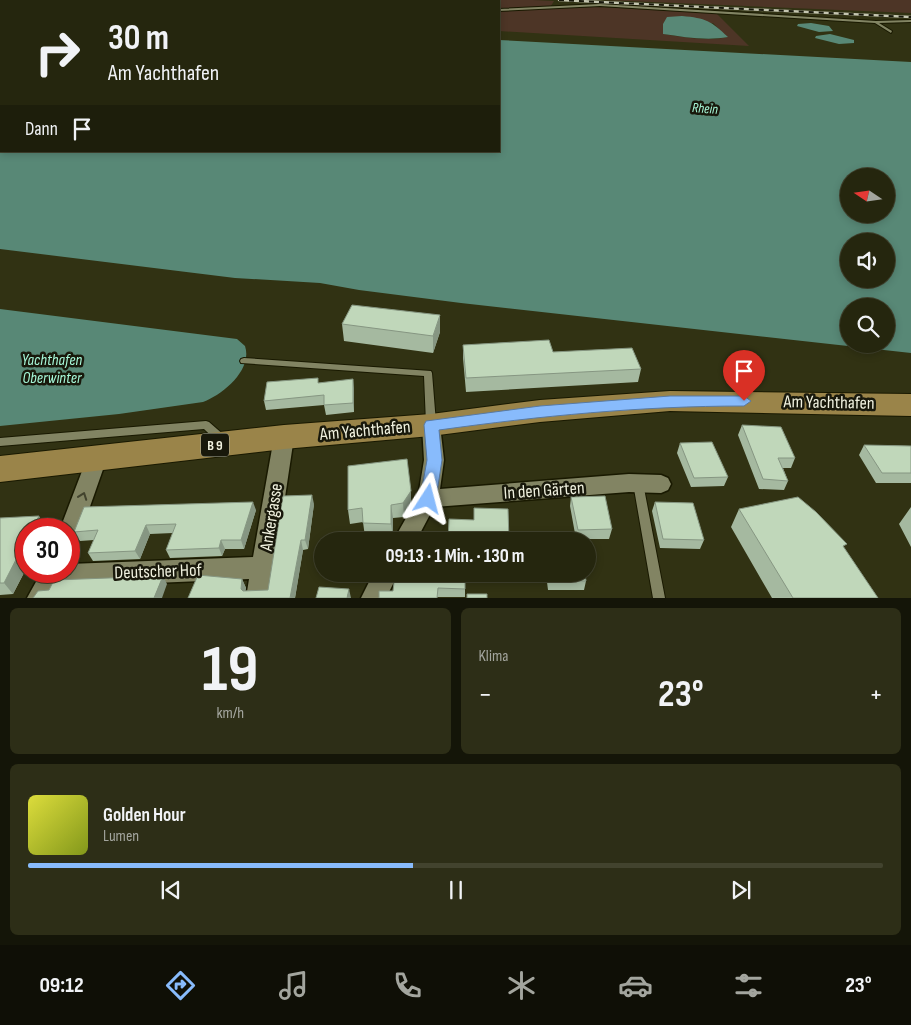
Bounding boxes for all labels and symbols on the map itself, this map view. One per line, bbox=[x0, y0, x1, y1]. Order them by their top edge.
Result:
water label: Rhein bbox=[691, 99, 719, 118]
north arrow bbox=[840, 168, 895, 222]
pin bbox=[723, 350, 765, 401]
water label: Yachthafen Oberwinter bbox=[22, 351, 83, 388]
street label: Am Yachthafen bbox=[782, 391, 875, 414]
street label: Am Yachthafen bbox=[318, 416, 411, 445]
road number: B 9 bbox=[201, 434, 229, 456]
position arrow bbox=[401, 472, 453, 524]
street label: In den Gärten bbox=[503, 477, 585, 504]
street label: Ankergasse bbox=[256, 482, 287, 553]
one-way arrow bbox=[77, 493, 87, 501]
speed limit sign: 30 bbox=[15, 518, 80, 583]
street label: Deutscher Hof bbox=[114, 559, 203, 584]

